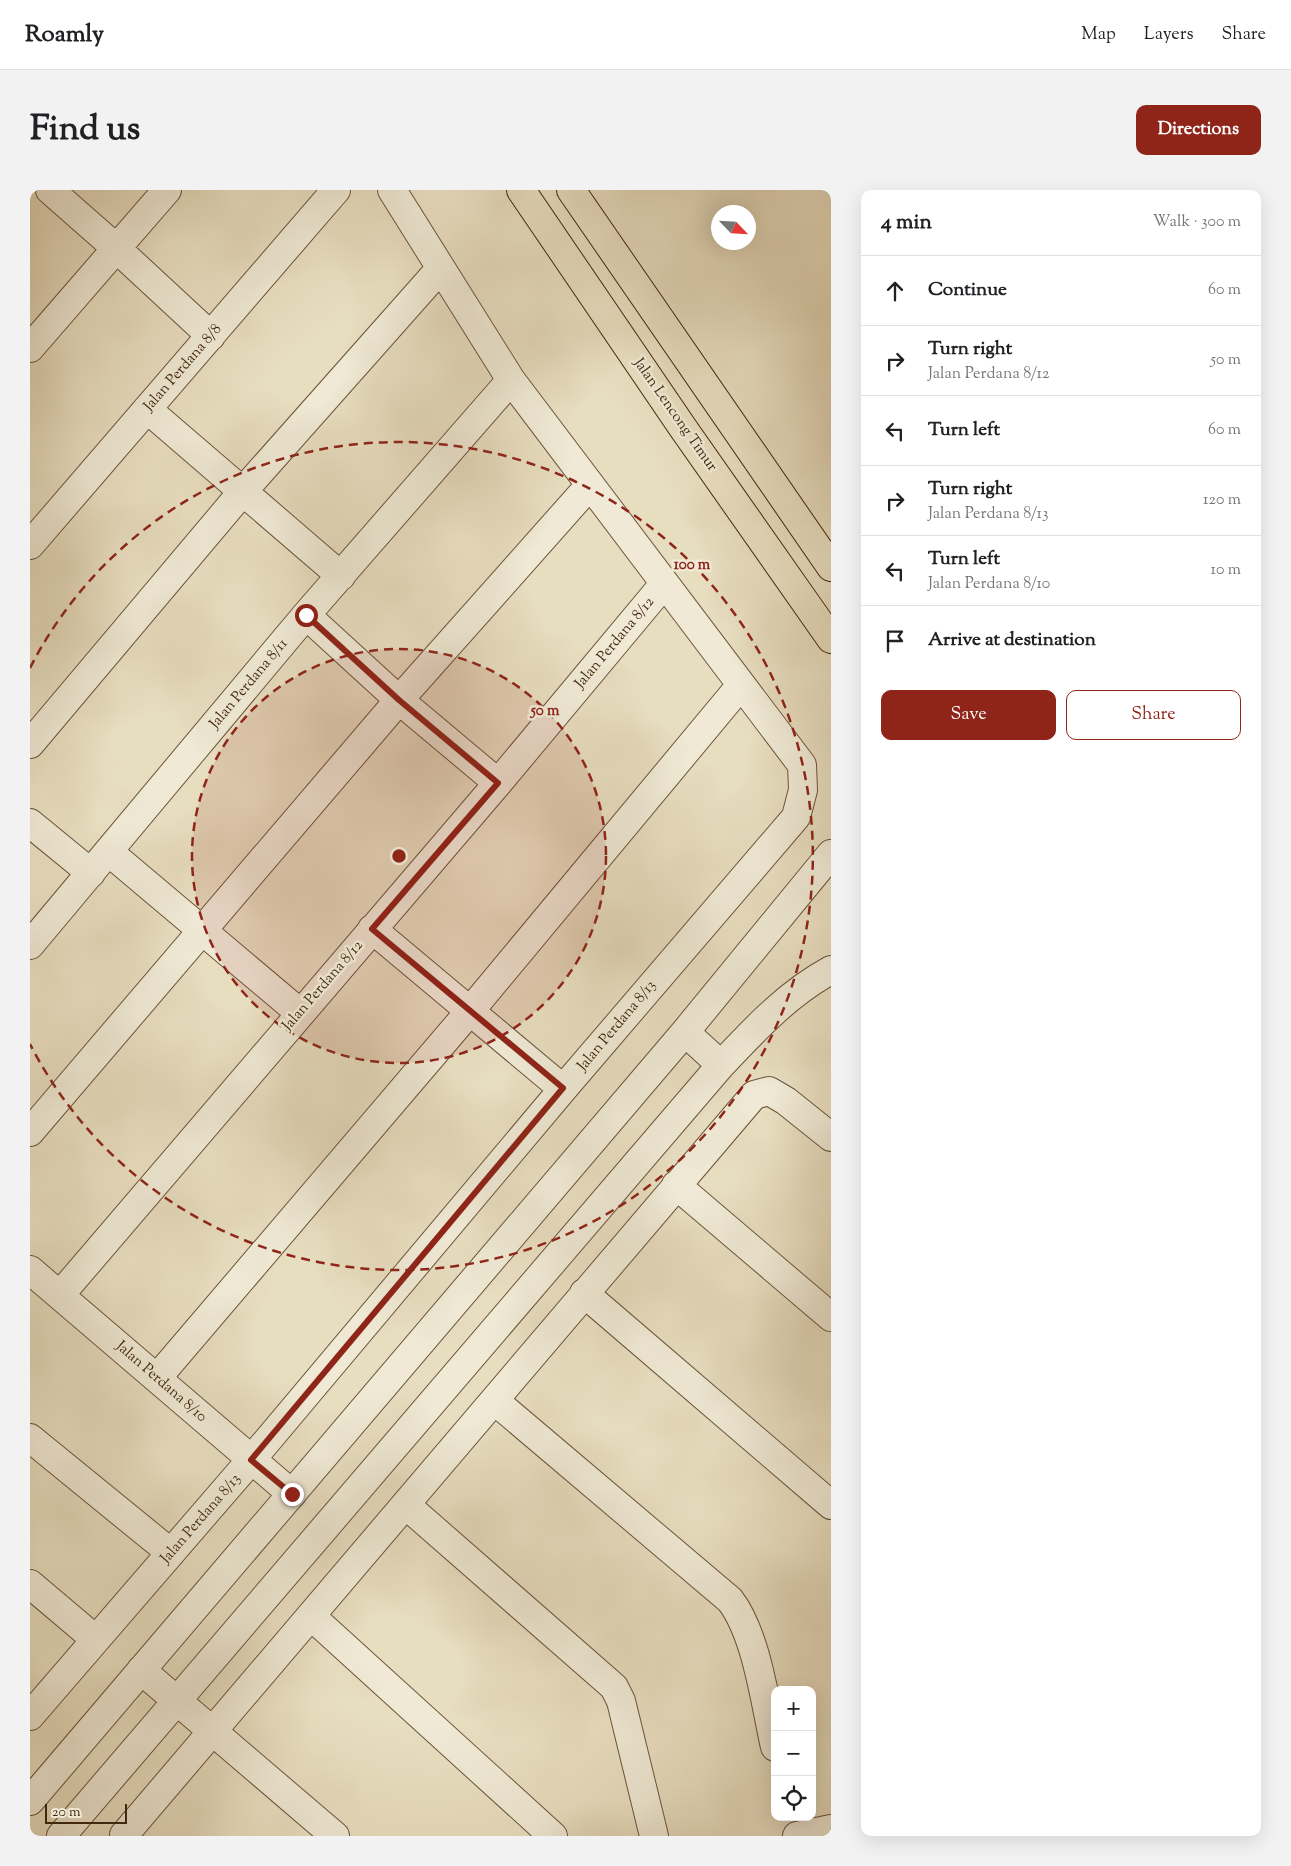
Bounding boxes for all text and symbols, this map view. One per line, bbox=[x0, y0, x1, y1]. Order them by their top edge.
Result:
text: Roamly bbox=[25, 18, 104, 52]
text: Map bbox=[1081, 22, 1116, 48]
text: Layers bbox=[1144, 22, 1194, 48]
text: Share bbox=[1222, 22, 1266, 48]
text: Find us bbox=[30, 105, 140, 156]
button: Directions bbox=[1136, 105, 1261, 155]
north arrow bbox=[711, 205, 756, 250]
text: 4 min bbox=[881, 208, 932, 238]
text: Walk · 300 m bbox=[1153, 211, 1241, 234]
icon: ahead bbox=[881, 277, 909, 305]
text: Continue bbox=[928, 277, 1007, 304]
text: 60 m bbox=[1208, 279, 1241, 302]
street label: Jalan Perdana 8/8 bbox=[138, 320, 227, 417]
text: Turn right bbox=[928, 336, 1012, 363]
icon: right bbox=[881, 347, 909, 375]
text: 50 m bbox=[1210, 349, 1241, 372]
street label: Jalan Lencong Timur bbox=[627, 353, 722, 476]
text: Jalan Perdana 8/12 bbox=[928, 363, 1050, 386]
icon: left bbox=[881, 417, 909, 445]
text: Turn left bbox=[928, 417, 1000, 444]
text: 60 m bbox=[1208, 419, 1241, 442]
text: Turn right bbox=[928, 476, 1012, 503]
icon: right bbox=[881, 487, 909, 515]
text: 120 m bbox=[1203, 489, 1241, 512]
text: Jalan Perdana 8/13 bbox=[928, 503, 1048, 526]
text: Turn left bbox=[928, 546, 1000, 573]
text: 100 m bbox=[674, 555, 711, 576]
icon: left bbox=[881, 557, 909, 585]
text: 10 m bbox=[1211, 559, 1241, 582]
text: Jalan Perdana 8/10 bbox=[928, 573, 1050, 596]
street label: Jalan Perdana 8/12 bbox=[570, 593, 660, 694]
route start bbox=[295, 604, 318, 627]
icon: arrive bbox=[881, 627, 909, 655]
text: Arrive at destination bbox=[928, 627, 1096, 654]
street label: Jalan Perdana 8/11 bbox=[204, 634, 293, 734]
button: Save bbox=[881, 690, 1056, 740]
button: Share bbox=[1066, 690, 1241, 740]
text: 50 m bbox=[530, 701, 560, 722]
centre of rings bbox=[390, 847, 408, 865]
street label: Jalan Perdana 8/12 bbox=[277, 936, 368, 1037]
street label: Jalan Perdana 8/13 bbox=[572, 976, 661, 1077]
street label: Jalan Perdana 8/10 bbox=[110, 1336, 211, 1428]
street label: Jalan Perdana 8/13 bbox=[155, 1469, 246, 1569]
route end bbox=[281, 1483, 304, 1506]
map controls bbox=[771, 1686, 816, 1821]
button: + bbox=[771, 1686, 816, 1731]
button: − bbox=[771, 1731, 816, 1776]
button: locate bbox=[771, 1776, 816, 1821]
scale bar bbox=[45, 1801, 128, 1824]
text: 20 m bbox=[52, 1803, 81, 1823]

